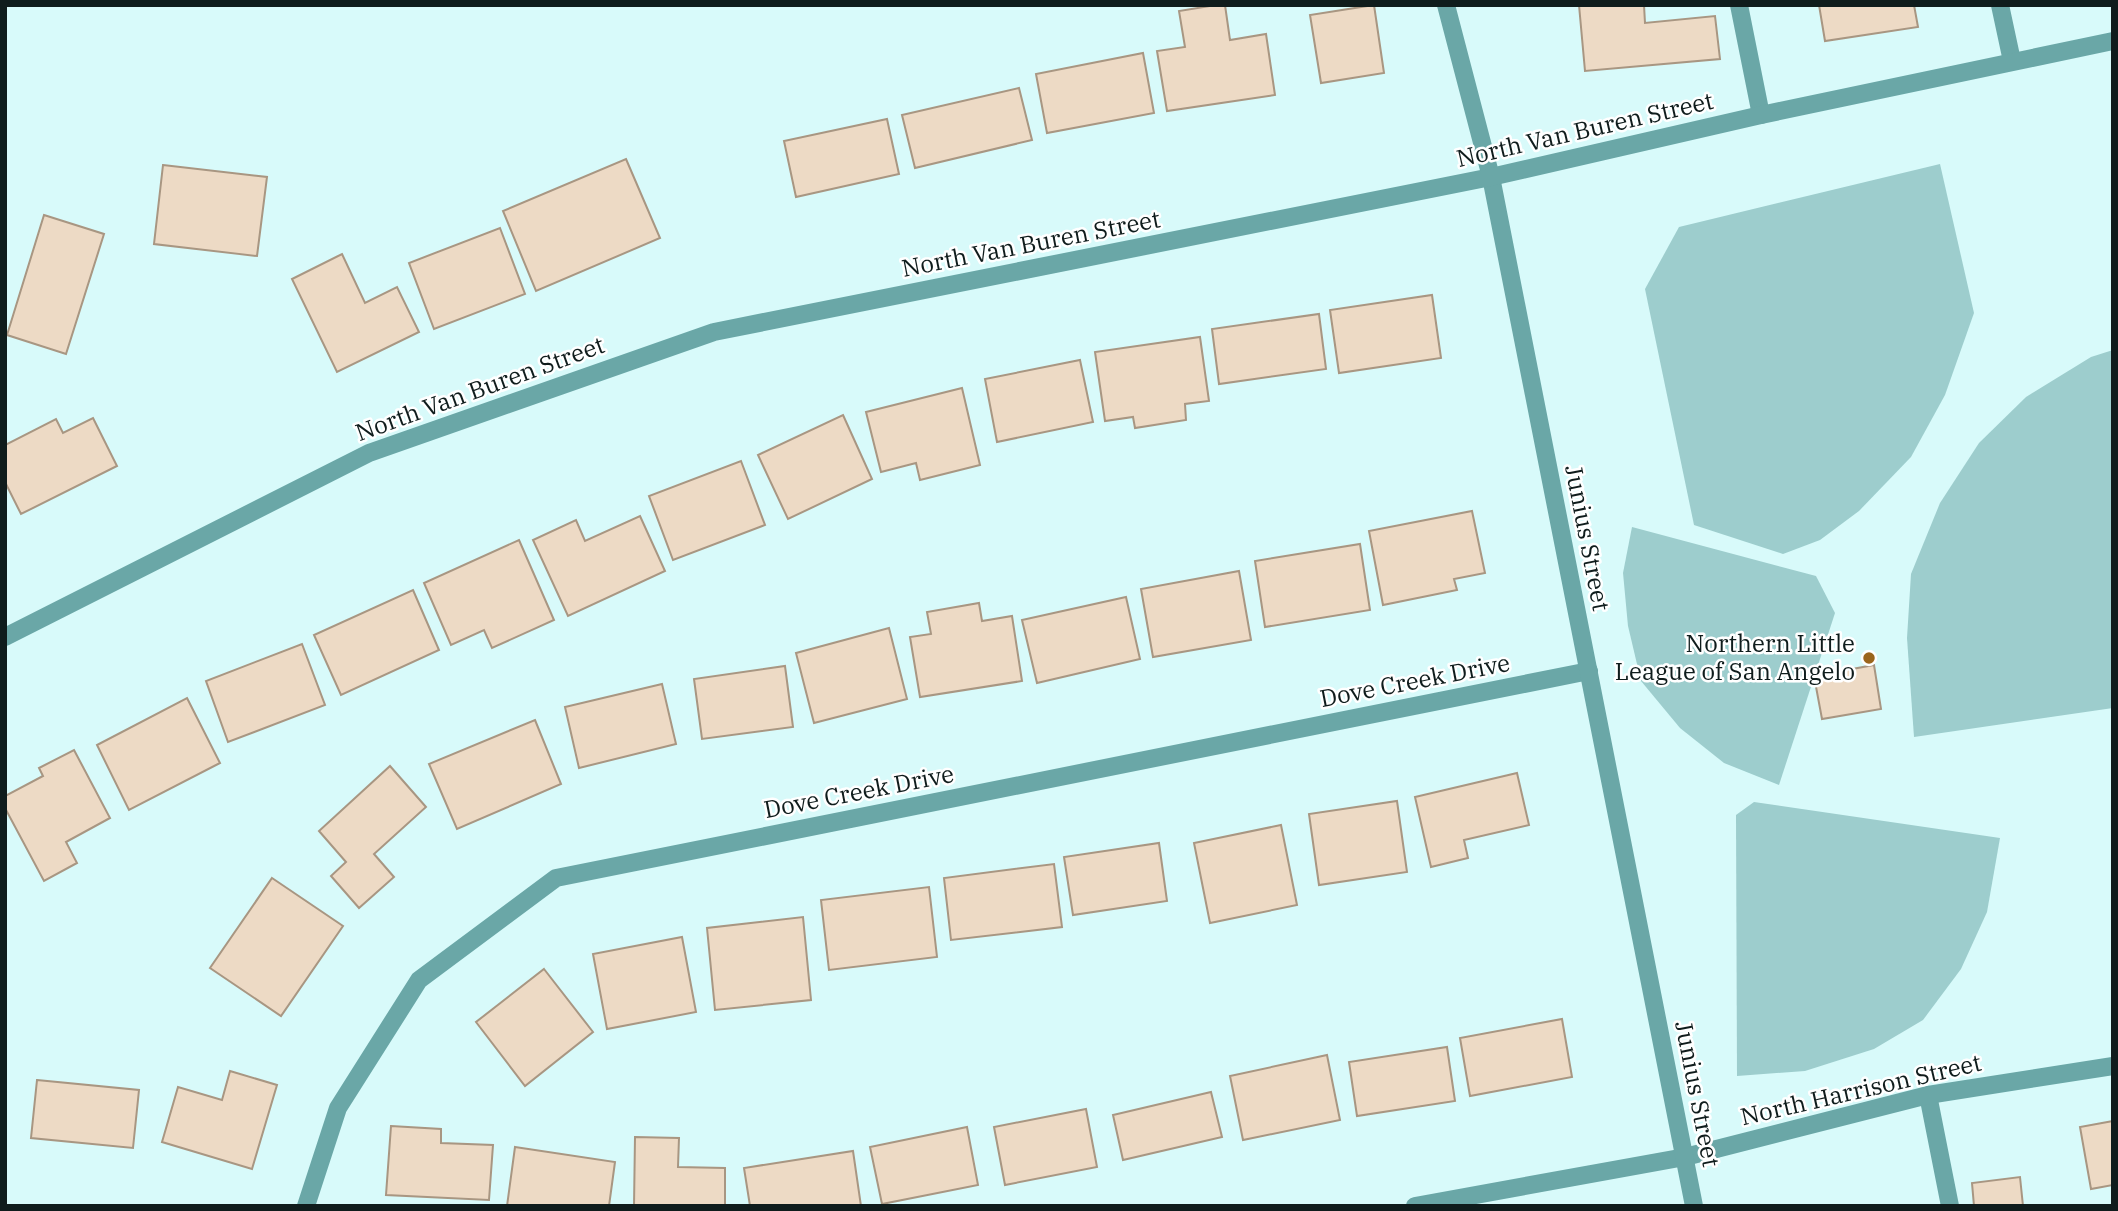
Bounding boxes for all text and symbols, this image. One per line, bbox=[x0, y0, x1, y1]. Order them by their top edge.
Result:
street label: North Van Buren Street bbox=[1453, 84, 1716, 174]
street label: North Van Buren Street bbox=[899, 202, 1163, 284]
street label: North Van Buren Street bbox=[351, 328, 609, 448]
street label: Junius Street bbox=[1558, 462, 1618, 614]
place label: Northern Little League of San Angelo bbox=[1615, 627, 1855, 687]
street label: Dove Creek Drive bbox=[1317, 646, 1513, 714]
marker: Northern Little League of San Angelo bbox=[1861, 650, 1877, 666]
street label: Dove Creek Drive bbox=[761, 757, 957, 825]
street label: Junius Street bbox=[1668, 1018, 1728, 1170]
street label: North Harrison Street bbox=[1737, 1046, 1984, 1132]

